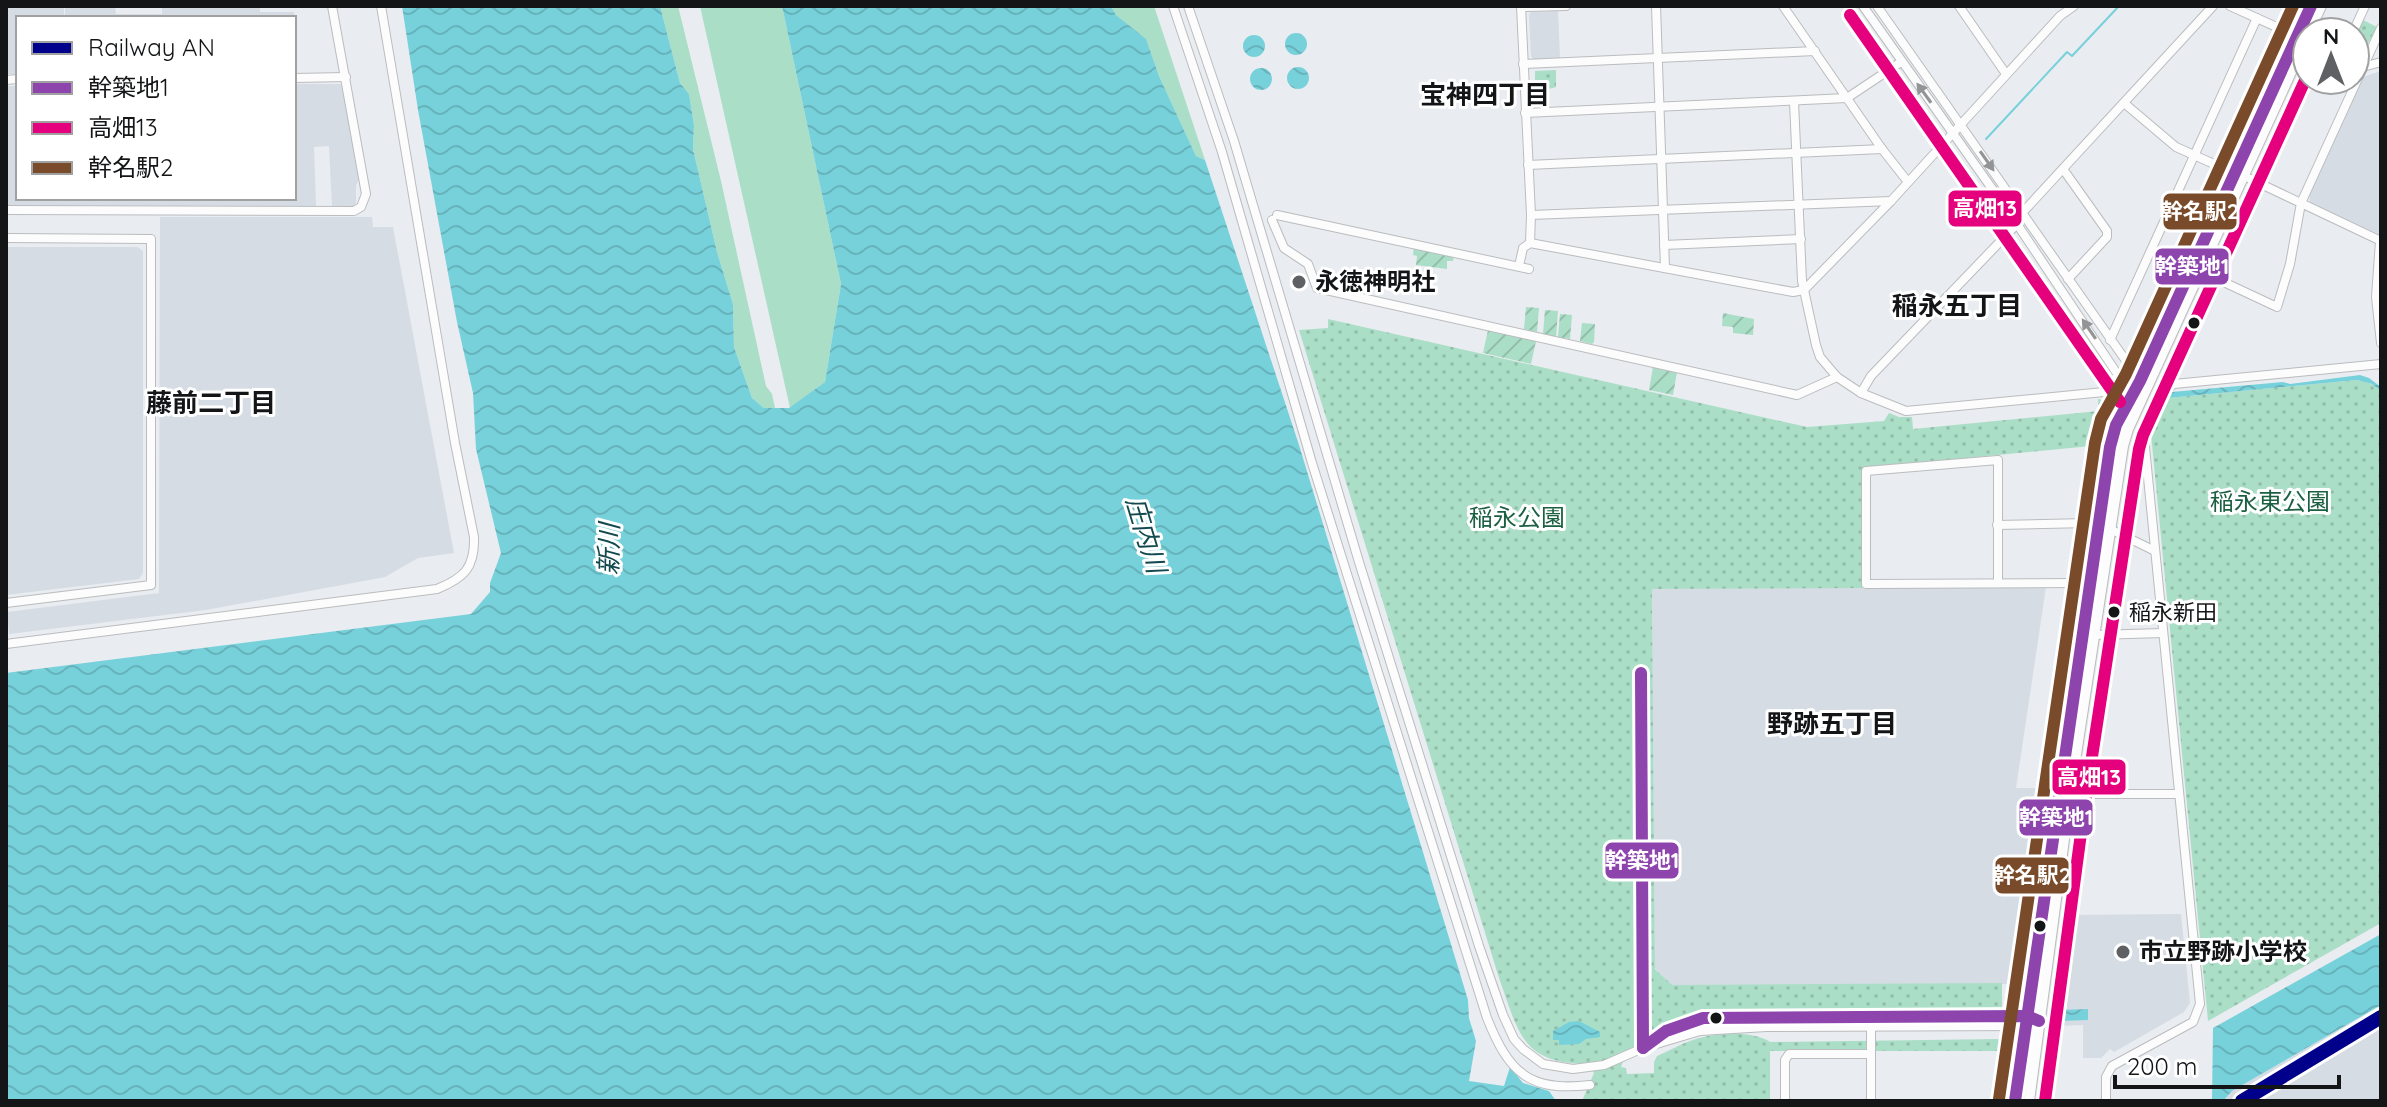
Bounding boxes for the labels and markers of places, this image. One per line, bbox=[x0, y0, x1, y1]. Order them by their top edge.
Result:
place label: 永徳神明社 bbox=[1315, 266, 1435, 296]
marker: 永徳神明社 bbox=[1290, 273, 1308, 291]
unlabelled marker bbox=[2186, 315, 2202, 331]
place label: 稲永新田 bbox=[2129, 598, 2217, 626]
marker: 稲永新田 bbox=[2106, 604, 2122, 620]
unlabelled marker bbox=[2032, 918, 2048, 934]
place label: 市立野跡小学校 bbox=[2139, 936, 2307, 966]
marker: 市立野跡小学校 bbox=[2114, 943, 2132, 961]
unlabelled marker bbox=[1708, 1010, 1724, 1026]

